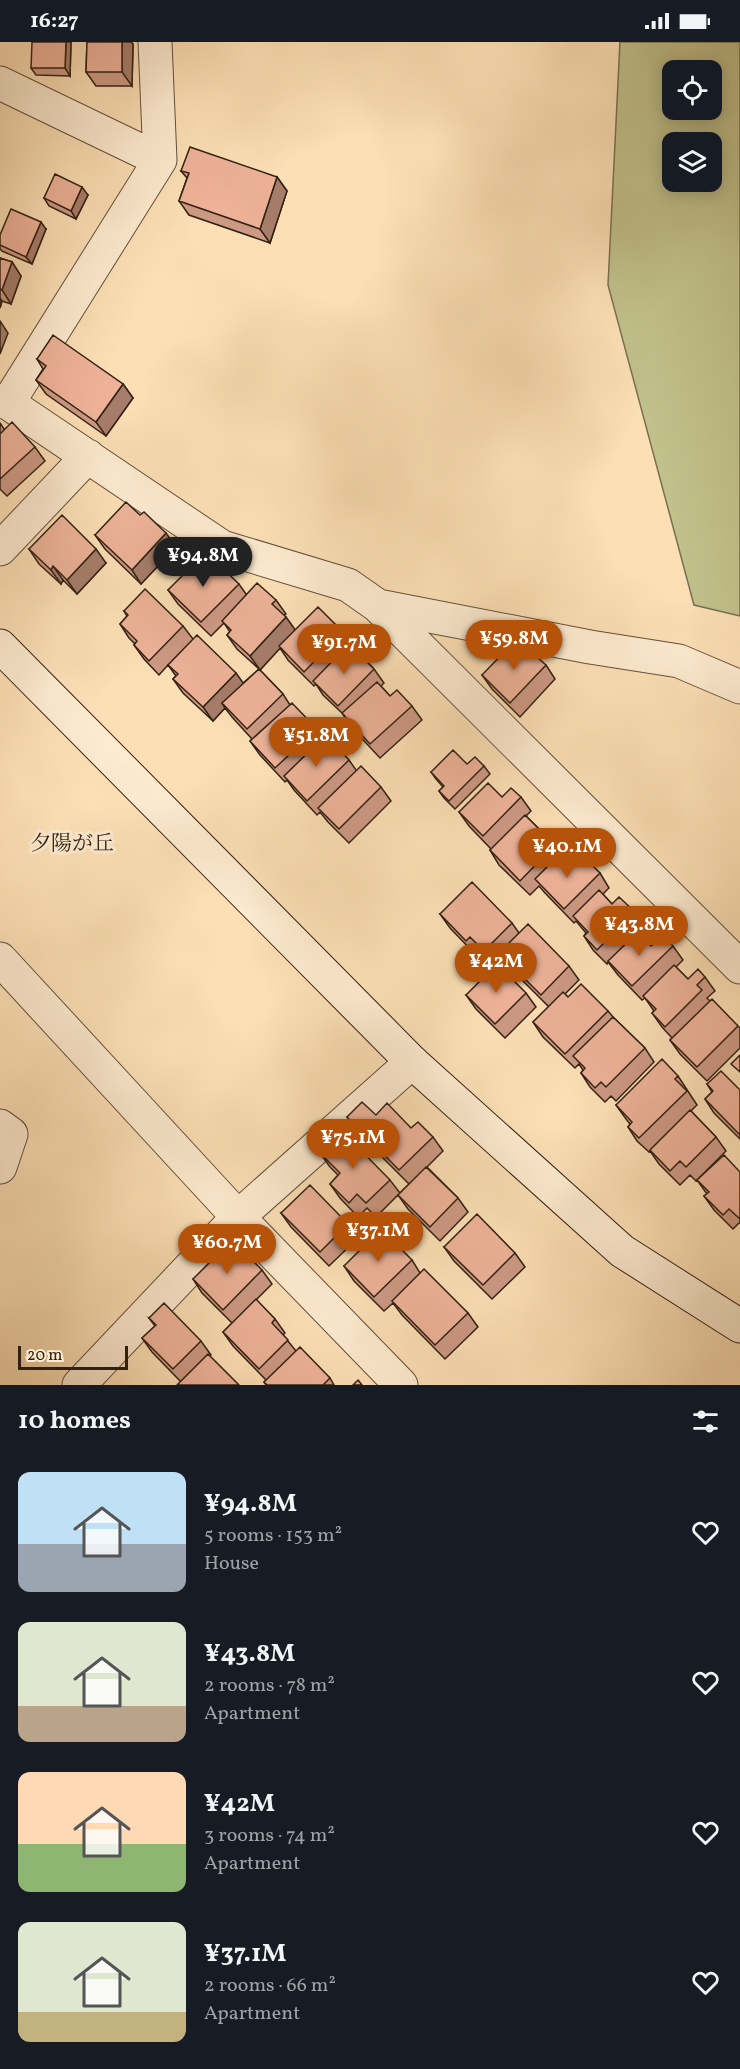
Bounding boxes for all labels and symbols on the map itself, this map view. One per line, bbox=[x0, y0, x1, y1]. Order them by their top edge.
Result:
pin: ¥94.8M bbox=[154, 537, 252, 588]
pin: ¥59.8M bbox=[465, 620, 563, 671]
pin: ¥91.7M bbox=[295, 624, 393, 675]
pin: ¥51.8M bbox=[267, 717, 365, 768]
pin: ¥40.1M bbox=[518, 828, 616, 879]
district label: 夕陽が丘 bbox=[30, 830, 114, 859]
pin: ¥43.8M bbox=[590, 906, 688, 957]
pin: ¥42M bbox=[460, 943, 532, 994]
pin: ¥75.1M bbox=[304, 1119, 402, 1170]
pin: ¥37.1M bbox=[329, 1212, 427, 1263]
pin: ¥60.7M bbox=[178, 1224, 276, 1275]
scale bar bbox=[18, 1343, 128, 1370]

